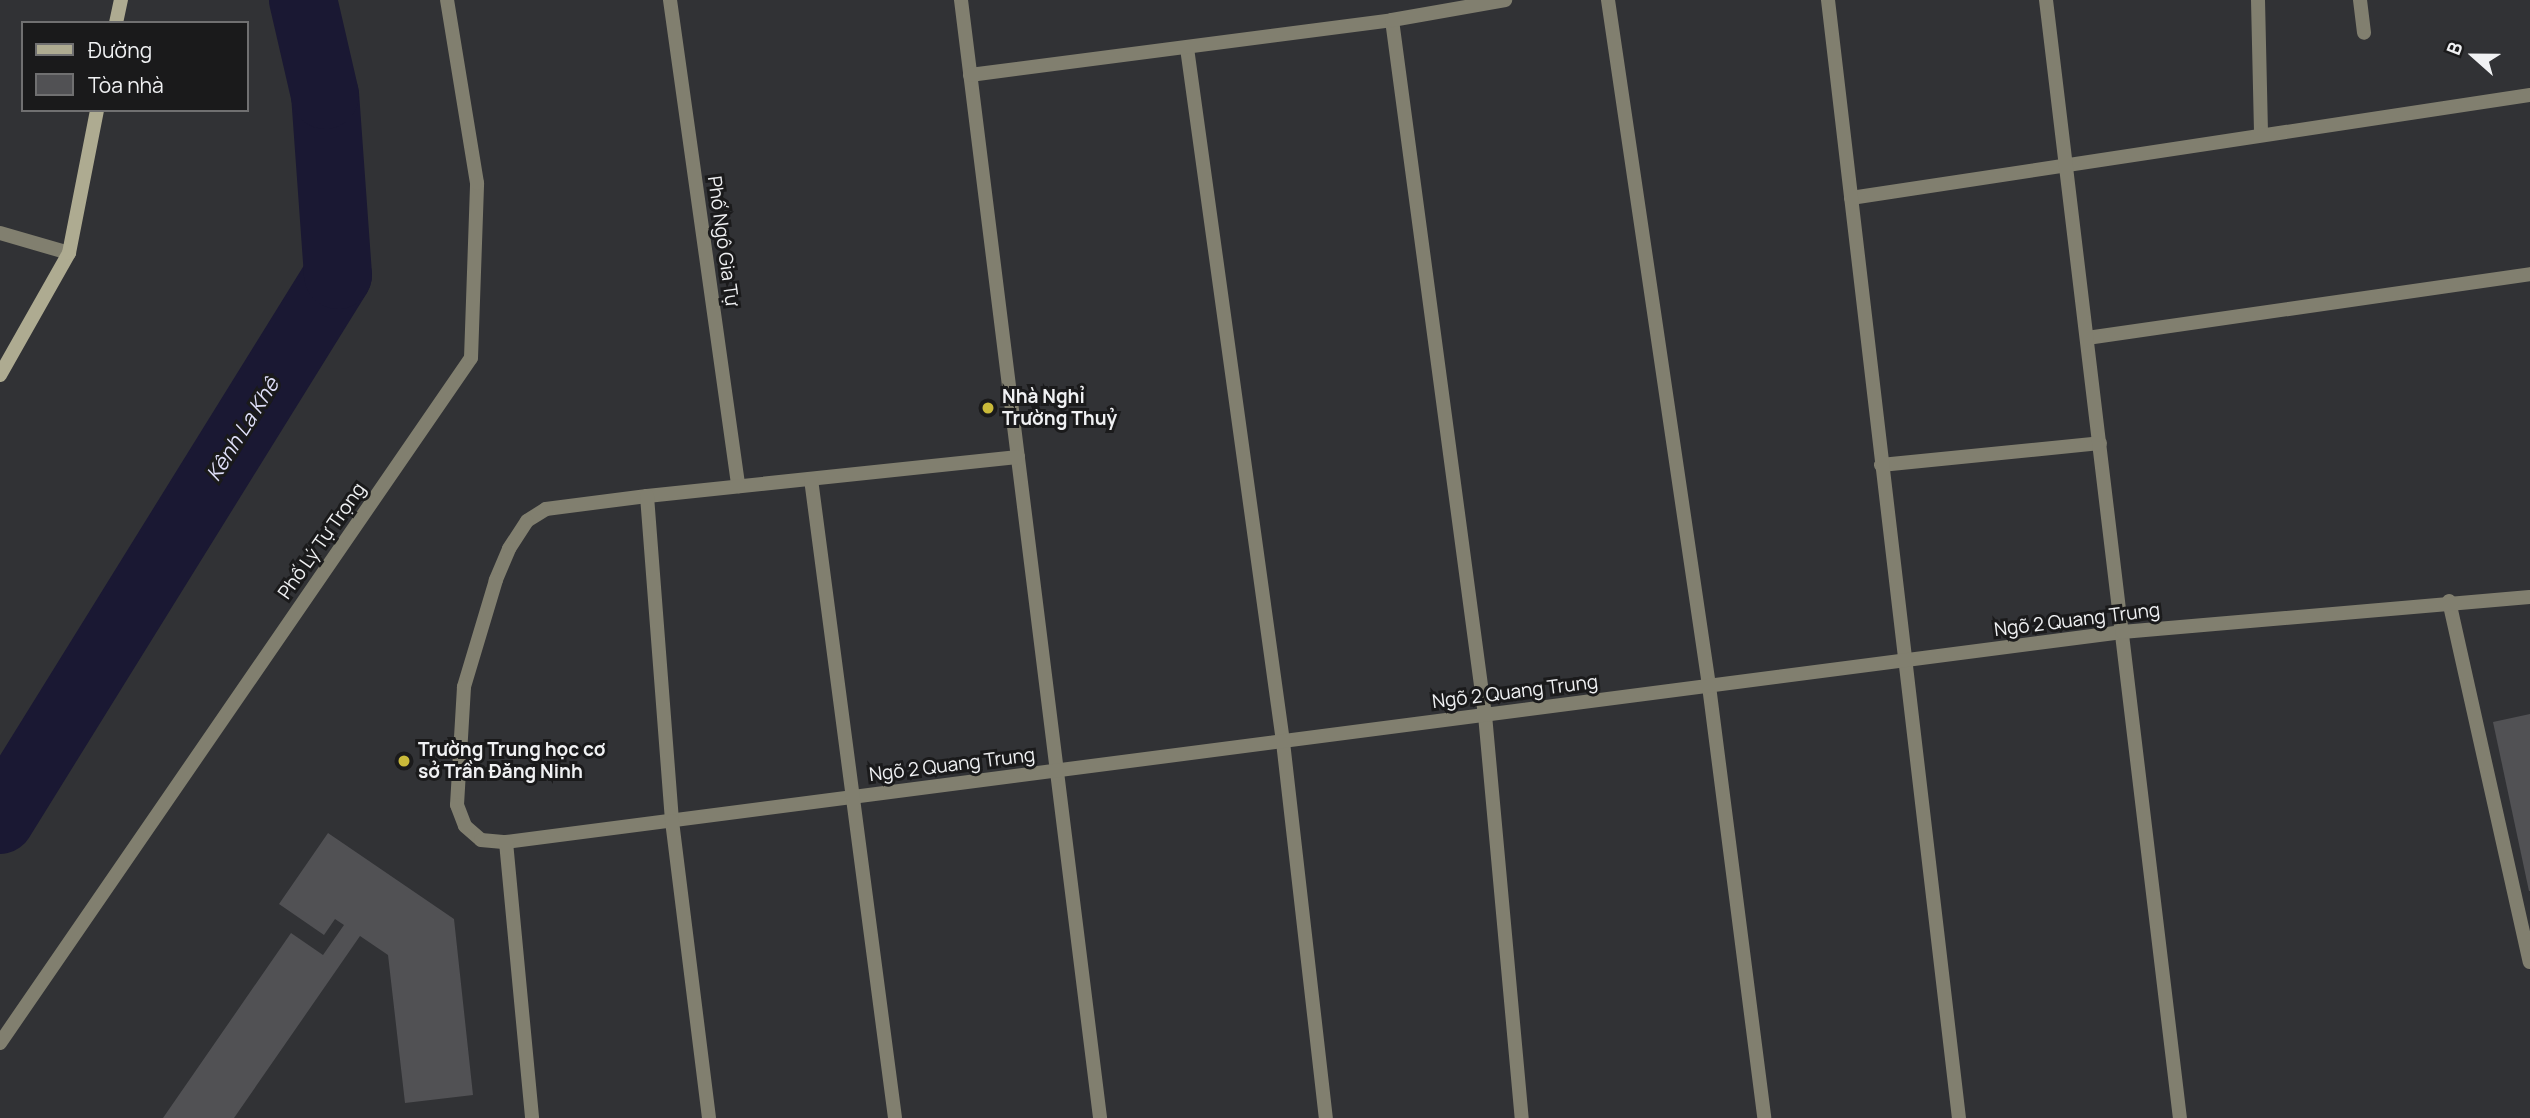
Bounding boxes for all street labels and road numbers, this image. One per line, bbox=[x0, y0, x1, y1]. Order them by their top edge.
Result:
street label: Phố Ngô Gia Tự bbox=[703, 175, 743, 307]
street label: Phố Lý Tự Trọng bbox=[273, 478, 371, 604]
street label: Ngõ 2 Quang Trung bbox=[1993, 599, 2161, 641]
street label: Ngõ 2 Quang Trung bbox=[1431, 671, 1599, 713]
street label: Ngõ 2 Quang Trung bbox=[868, 744, 1036, 786]

